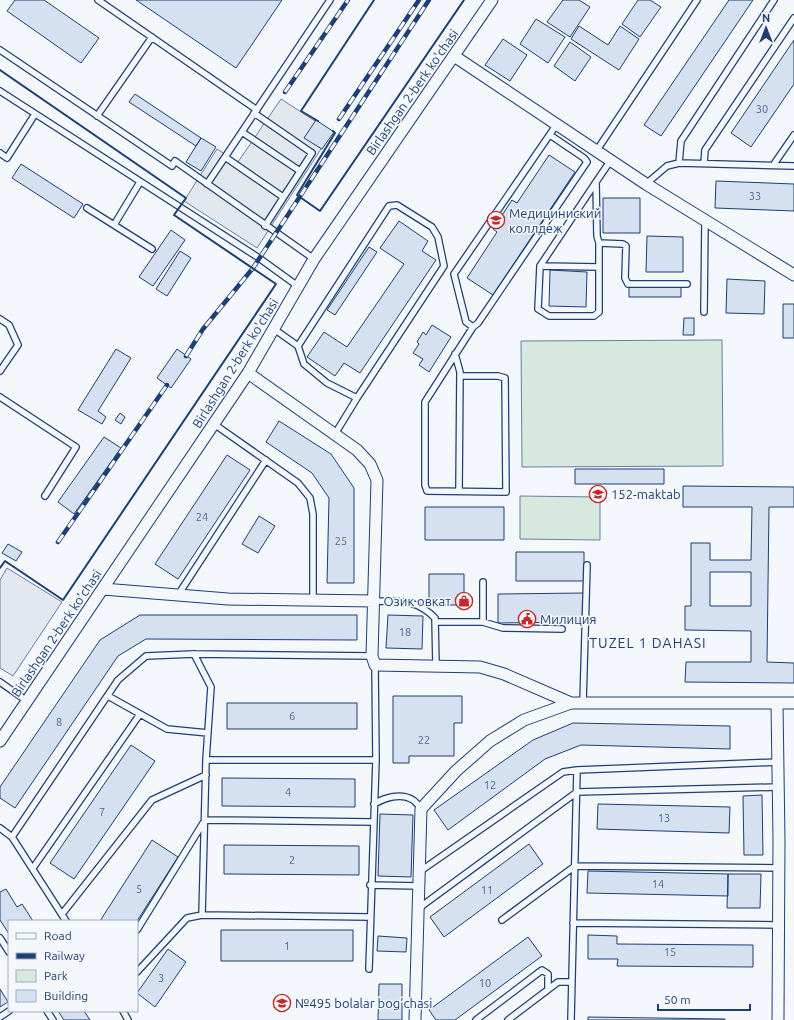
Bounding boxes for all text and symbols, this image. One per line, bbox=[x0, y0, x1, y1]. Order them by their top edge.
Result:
north arrow bbox=[746, 8, 786, 48]
text: N bbox=[762, 12, 770, 24]
street label: Birlashgan 2-berk ko'chasi bbox=[363, 26, 461, 158]
house number: 30 bbox=[756, 103, 768, 115]
house number: 33 bbox=[749, 190, 761, 202]
place label: Медициниский коллдеж bbox=[509, 206, 601, 235]
school or university icon: Медициниский коллдеж bbox=[486, 210, 506, 230]
street label: Birlashgan 2-berk ko'chasi bbox=[189, 296, 281, 430]
school or university icon: 152-maktab bbox=[588, 484, 608, 504]
place label: 152-maktab bbox=[611, 487, 681, 501]
house number: 24 bbox=[196, 511, 208, 523]
house number: 25 bbox=[335, 535, 347, 547]
street label: Birlashgan 2-berk ko'chasi bbox=[8, 567, 104, 699]
shop icon: Озик овкат bbox=[454, 591, 474, 611]
place label: Озик овкат bbox=[383, 594, 451, 608]
public building icon: Милиция bbox=[517, 609, 537, 629]
place label: Милиция bbox=[540, 612, 597, 626]
house number: 18 bbox=[399, 626, 411, 638]
district label: TUZEL 1 DAHASI bbox=[589, 635, 707, 651]
house number: 6 bbox=[289, 710, 295, 722]
house number: 8 bbox=[56, 716, 62, 728]
house number: 22 bbox=[418, 734, 430, 746]
house number: 12 bbox=[484, 779, 496, 791]
house number: 4 bbox=[285, 786, 291, 798]
house number: 7 bbox=[99, 806, 105, 818]
house number: 13 bbox=[658, 812, 670, 824]
house number: 2 bbox=[289, 854, 295, 866]
house number: 14 bbox=[652, 878, 664, 890]
house number: 5 bbox=[136, 883, 142, 895]
house number: 11 bbox=[481, 884, 493, 896]
legend bbox=[8, 920, 138, 1012]
text: Road bbox=[44, 929, 72, 942]
house number: 1 bbox=[284, 940, 290, 952]
house number: 15 bbox=[664, 946, 676, 958]
text: Railway bbox=[44, 949, 85, 962]
text: Park bbox=[44, 969, 68, 982]
house number: 3 bbox=[158, 972, 164, 984]
house number: 10 bbox=[479, 977, 491, 989]
scale bar bbox=[658, 986, 750, 1012]
text: Building bbox=[44, 989, 88, 1002]
school or university icon: №495 bolalar bog'chasi bbox=[272, 993, 292, 1013]
text: 50 m bbox=[664, 993, 691, 1006]
place label: №495 bolalar bog'chasi bbox=[295, 996, 432, 1010]

